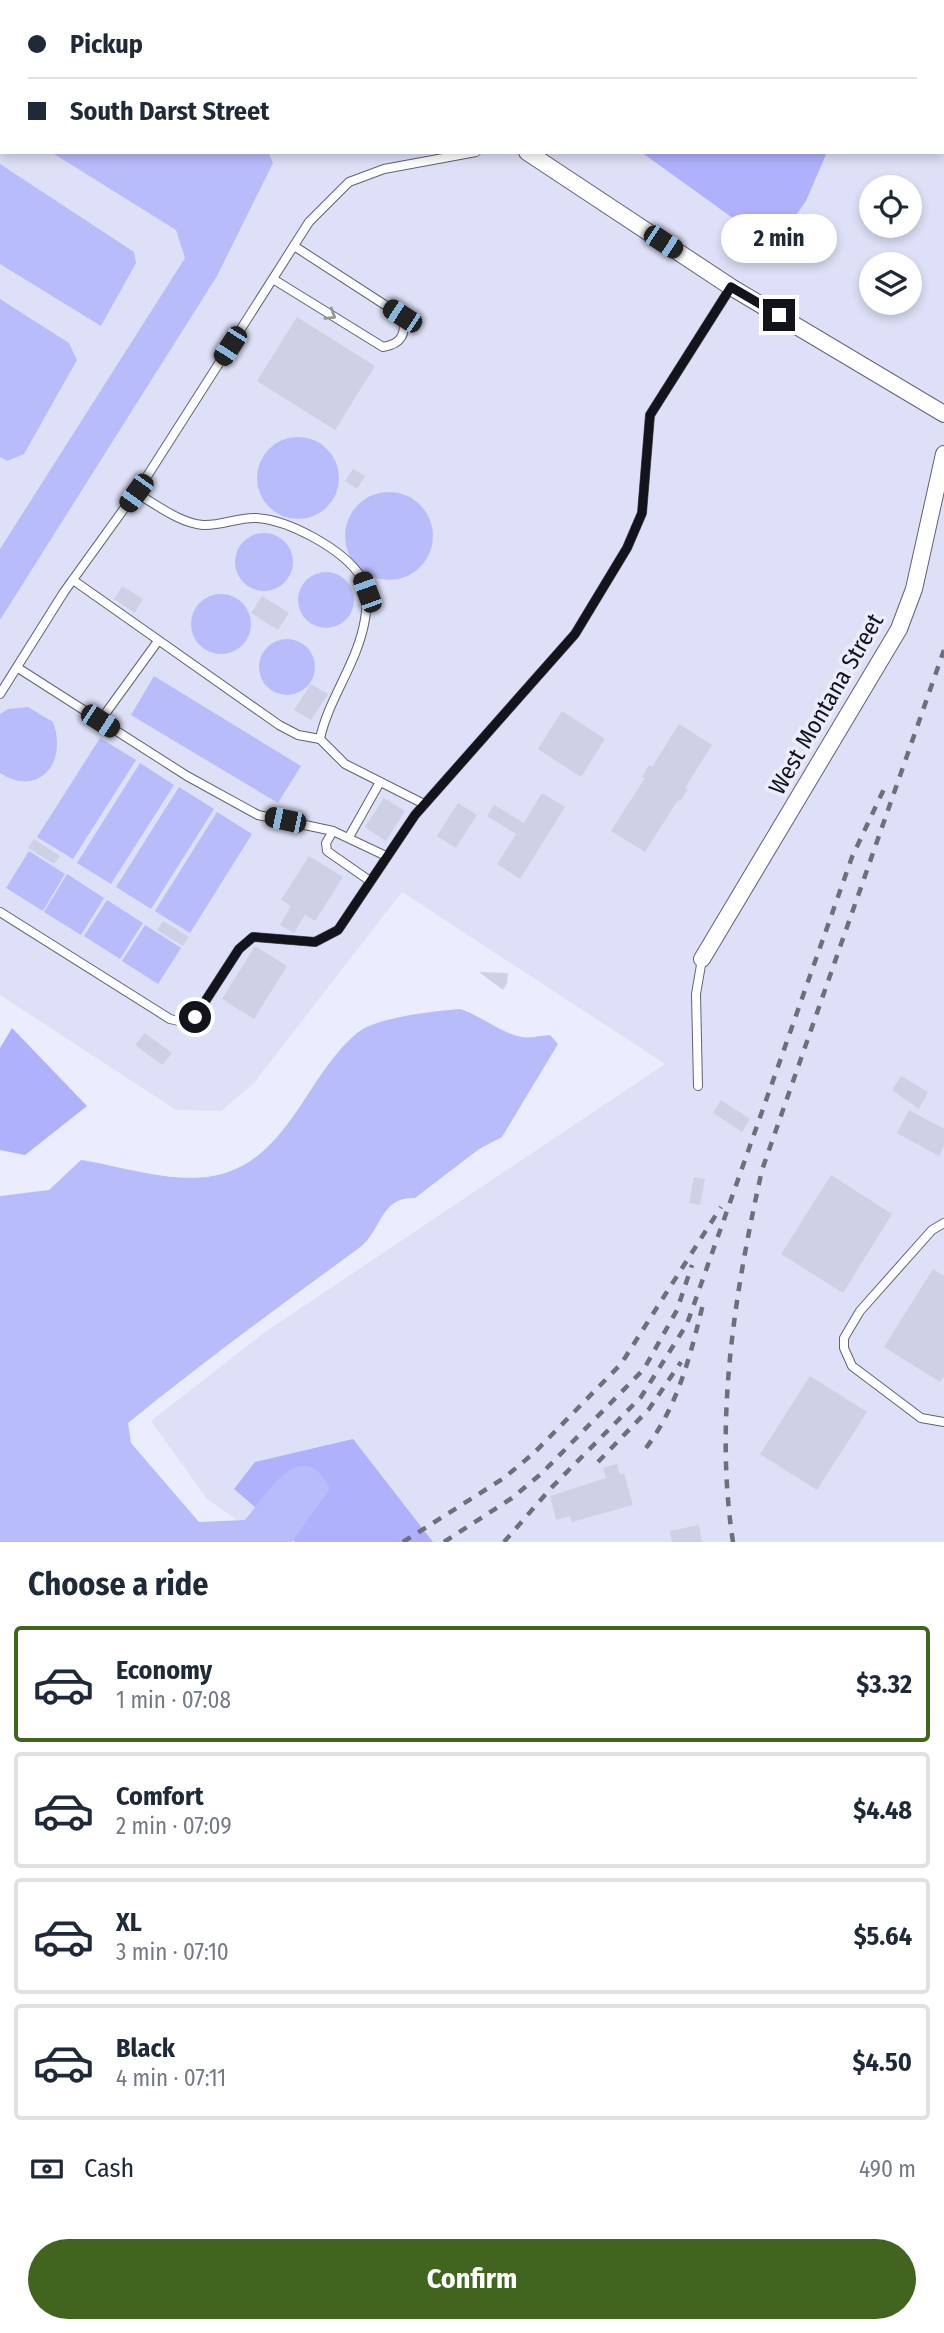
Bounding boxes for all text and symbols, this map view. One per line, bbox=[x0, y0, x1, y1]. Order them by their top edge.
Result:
text: Pickup bbox=[70, 29, 143, 60]
text: South Darst Street bbox=[70, 96, 269, 127]
map controls bbox=[859, 175, 922, 315]
button: locate bbox=[859, 175, 922, 238]
callout: 2 min bbox=[721, 214, 837, 262]
car bbox=[640, 222, 687, 262]
text: 2 min bbox=[754, 224, 805, 252]
button: layers bbox=[859, 252, 922, 315]
car bbox=[379, 296, 426, 336]
route end bbox=[763, 299, 795, 331]
one-way arrow bbox=[324, 306, 337, 319]
car bbox=[210, 323, 251, 369]
car bbox=[116, 470, 157, 516]
car bbox=[350, 569, 385, 615]
street label: West Montana Street bbox=[763, 608, 889, 799]
car bbox=[77, 701, 124, 741]
car bbox=[263, 805, 308, 835]
route start bbox=[179, 1001, 211, 1033]
text: Choose a ride bbox=[28, 1565, 209, 1603]
icon: car bbox=[32, 1653, 95, 1716]
text: Economy bbox=[116, 1655, 212, 1686]
text: $3.32 bbox=[856, 1669, 912, 1700]
text: 1 min · 07:08 bbox=[116, 1686, 231, 1714]
icon: car bbox=[32, 1779, 95, 1842]
text: Comfort bbox=[116, 1781, 204, 1812]
text: $4.48 bbox=[853, 1795, 912, 1826]
text: 2 min · 07:09 bbox=[116, 1812, 232, 1840]
icon: car bbox=[32, 1905, 95, 1968]
text: XL bbox=[116, 1907, 142, 1938]
text: $5.64 bbox=[854, 1921, 912, 1952]
text: 3 min · 07:10 bbox=[116, 1938, 229, 1966]
icon: car bbox=[32, 2031, 95, 2094]
text: Black bbox=[116, 2033, 175, 2064]
text: $4.50 bbox=[853, 2047, 912, 2078]
text: 4 min · 07:11 bbox=[116, 2064, 226, 2092]
icon: cash bbox=[28, 2150, 66, 2188]
text: Cash bbox=[84, 2153, 134, 2184]
text: 490 m bbox=[859, 2155, 916, 2183]
button: Confirm bbox=[28, 2239, 916, 2319]

